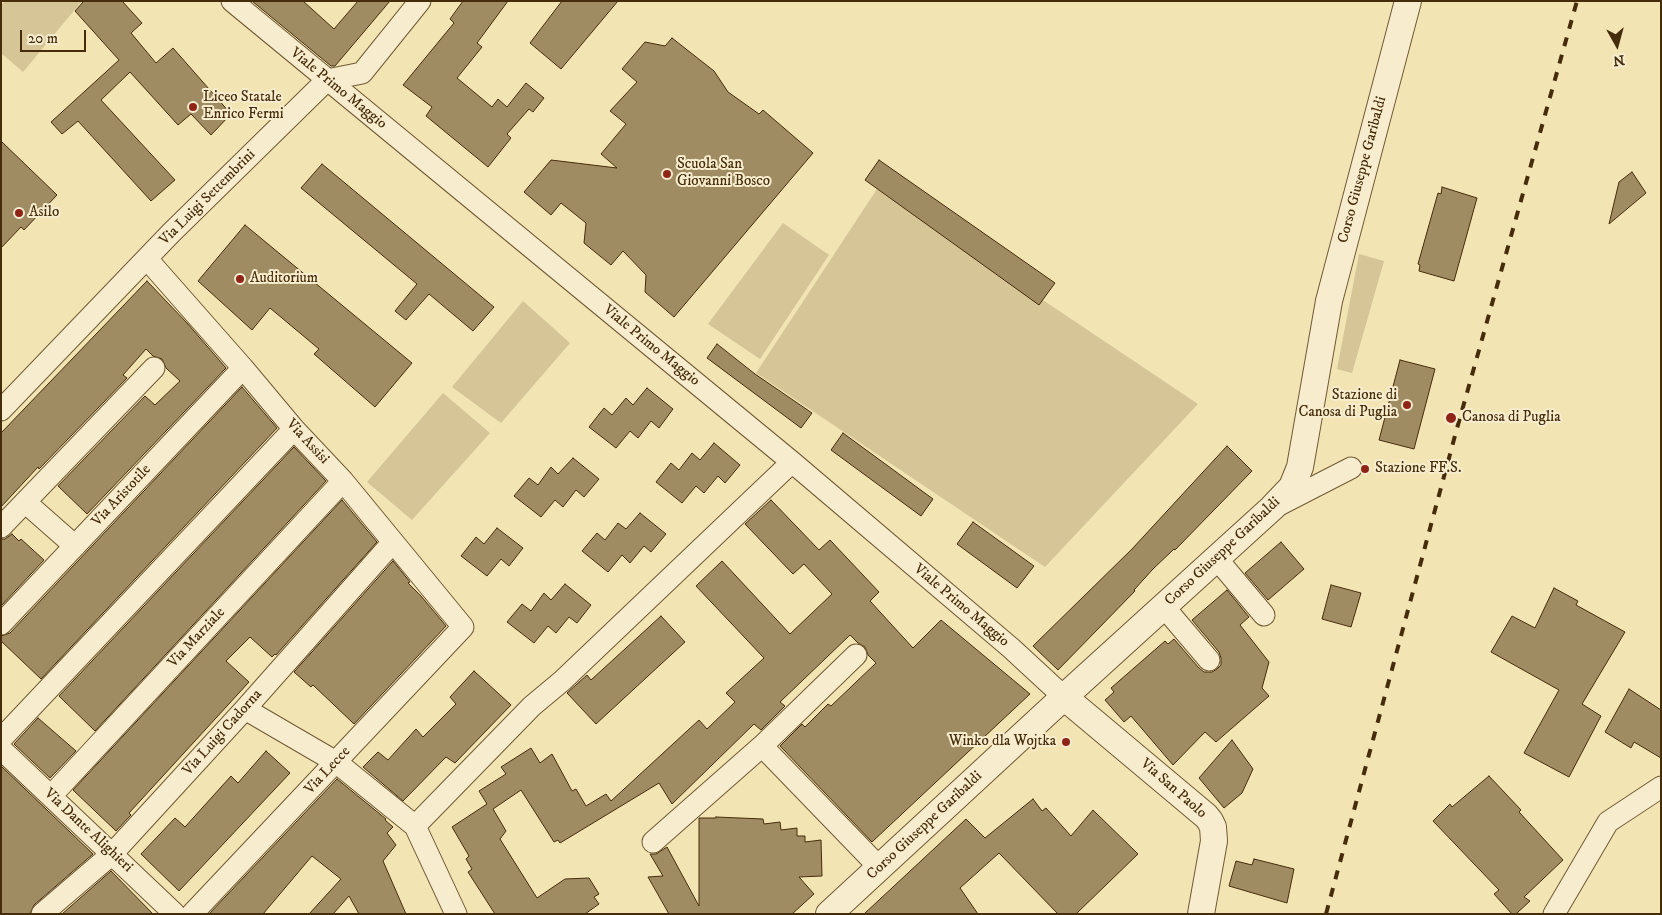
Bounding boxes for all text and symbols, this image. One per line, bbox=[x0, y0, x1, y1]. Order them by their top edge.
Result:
scale bar bbox=[22, 20, 89, 52]
north arrow bbox=[1592, 20, 1642, 70]
text: 20 m bbox=[28, 29, 58, 48]
street label: Viale Primo Maggio bbox=[286, 44, 390, 134]
text: N bbox=[1612, 50, 1626, 70]
place label: Liceo Statale Enrico Fermi bbox=[203, 89, 284, 124]
street label: Corso Giuseppe Garibaldi bbox=[1335, 95, 1391, 245]
marker: Liceo Statale Enrico Fermi bbox=[187, 101, 199, 113]
street label: Via Luigi Settembrini bbox=[156, 146, 260, 250]
place label: Scuola San Giovanni Bosco bbox=[677, 156, 770, 191]
marker: Scuola San Giovanni Bosco bbox=[661, 168, 673, 180]
place label: Asilo bbox=[29, 204, 59, 222]
marker: Asilo bbox=[13, 207, 25, 219]
place label: Auditorium bbox=[250, 270, 318, 288]
marker: Auditorium bbox=[234, 273, 246, 285]
street label: Viale Primo Maggio bbox=[599, 301, 703, 391]
place label: Stazione di Canosa di Puglia bbox=[1298, 387, 1397, 422]
marker: Stazione di Canosa di Puglia bbox=[1401, 399, 1413, 411]
place label: Canosa di Puglia bbox=[1462, 409, 1561, 427]
marker: Canosa di Puglia bbox=[1444, 411, 1458, 425]
street label: Via Assisi bbox=[282, 416, 332, 468]
place label: Stazione FF.S. bbox=[1375, 460, 1462, 478]
street label: Via Aristotile bbox=[89, 461, 155, 531]
marker: Stazione FF.S. bbox=[1359, 463, 1371, 475]
street label: Corso Giuseppe Garibaldi bbox=[1162, 494, 1284, 610]
street label: Viale Primo Maggio bbox=[910, 561, 1012, 651]
street label: Via Marziale bbox=[165, 604, 229, 672]
street label: Via Luigi Cadorna bbox=[180, 686, 266, 780]
place label: Winko dla Wojtka bbox=[949, 733, 1056, 751]
marker: Winko dla Wojtka bbox=[1060, 736, 1072, 748]
street label: Via Lecce bbox=[301, 743, 355, 799]
street label: Via San Paolo bbox=[1136, 755, 1210, 823]
street label: Corso Giuseppe Garibaldi bbox=[864, 768, 986, 884]
street label: Via Dante Alighieri bbox=[40, 785, 136, 877]

